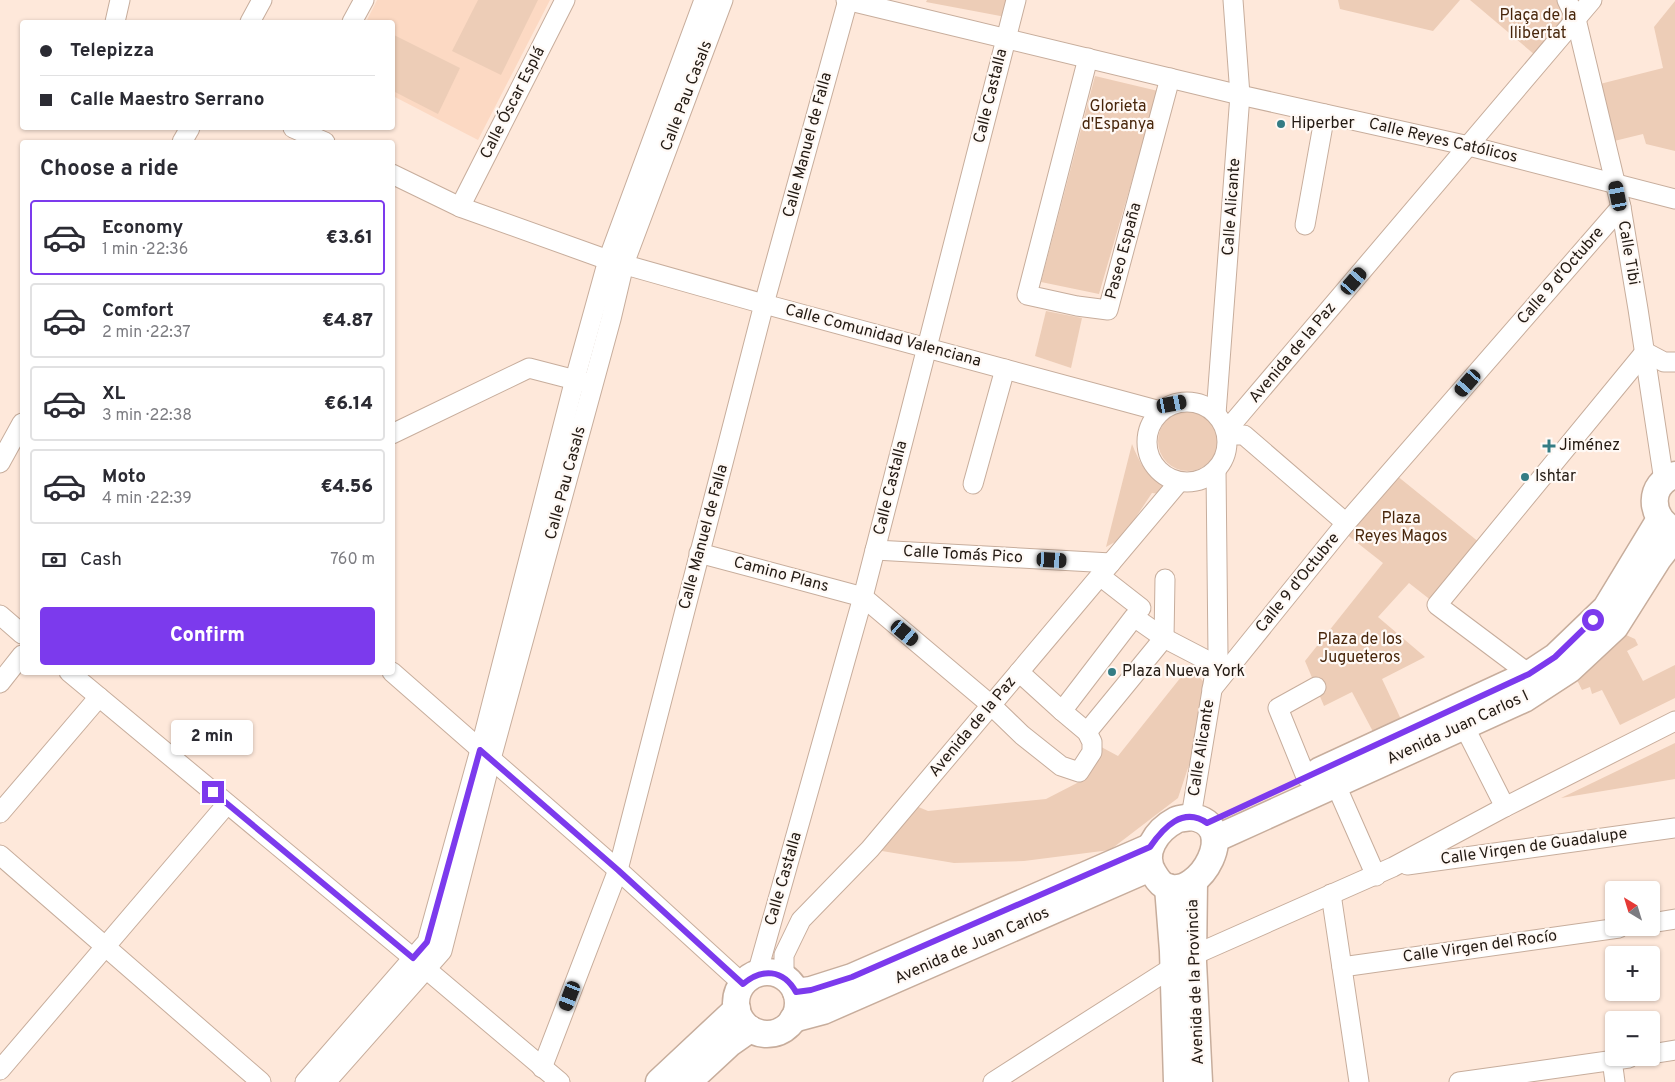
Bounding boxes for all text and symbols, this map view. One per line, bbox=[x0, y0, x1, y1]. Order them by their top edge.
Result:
park label: Plaça de la llibertat bbox=[1500, 6, 1576, 44]
street label: Calle Pau Casals bbox=[657, 38, 717, 154]
text: Telepizza bbox=[70, 39, 154, 63]
street label: Calle Óscar Esplá bbox=[474, 43, 550, 162]
street label: Calle Castalla bbox=[970, 47, 1012, 145]
street label: Calle Manuel de Falla bbox=[779, 70, 837, 220]
text: Calle Maestro Serrano bbox=[70, 88, 264, 112]
park label: Glorieta d'Espanya bbox=[1082, 97, 1154, 135]
place label: Hiperber bbox=[1291, 114, 1355, 134]
street label: Calle Reyes Católicos bbox=[1367, 114, 1519, 168]
marker: Hiperber bbox=[1275, 118, 1287, 130]
text: Choose a ride bbox=[40, 156, 178, 183]
street label: Calle Alicante bbox=[1219, 158, 1245, 256]
car bbox=[1607, 180, 1628, 212]
street label: Paseo España bbox=[1102, 200, 1146, 302]
icon: car bbox=[42, 215, 87, 260]
text: Economy bbox=[102, 216, 183, 240]
street label: Calle Tibi bbox=[1612, 219, 1644, 287]
street label: Calle 9 d'Octubre bbox=[1513, 223, 1609, 329]
text: €3.61 bbox=[326, 226, 373, 250]
text: 1 min · 22:36 bbox=[102, 240, 188, 260]
car bbox=[1338, 265, 1369, 297]
icon: car bbox=[42, 298, 87, 343]
text: Comfort bbox=[102, 299, 174, 323]
street label: Avenida de la Paz bbox=[1245, 299, 1341, 407]
street label: Calle Comunidad Valenciana bbox=[783, 300, 983, 372]
text: €4.87 bbox=[322, 309, 373, 333]
text: 2 min · 22:37 bbox=[102, 323, 191, 343]
car bbox=[1452, 367, 1483, 399]
icon: car bbox=[42, 381, 87, 426]
text: XL bbox=[102, 382, 125, 406]
text: €6.14 bbox=[324, 392, 373, 416]
car bbox=[1155, 394, 1188, 414]
text: 3 min · 22:38 bbox=[102, 406, 192, 426]
street label: Calle Pau Casals bbox=[541, 424, 591, 542]
place label: Jiménez bbox=[1559, 436, 1620, 456]
street label: Calle Castalla bbox=[870, 439, 912, 537]
marker: Jiménez bbox=[1543, 440, 1555, 452]
street label: Calle Manuel de Falla bbox=[675, 462, 733, 612]
icon: car bbox=[42, 464, 87, 509]
text: Moto bbox=[102, 465, 146, 489]
place label: Ishtar bbox=[1535, 467, 1576, 487]
marker: Ishtar bbox=[1519, 471, 1531, 483]
text: €4.56 bbox=[320, 475, 373, 499]
text: 4 min · 22:39 bbox=[102, 489, 192, 509]
park label: Plaza Reyes Magos bbox=[1355, 509, 1447, 547]
street label: Calle 9 d'Octubre bbox=[1252, 529, 1344, 637]
street label: Calle Tomás Pico bbox=[903, 542, 1024, 568]
icon: cash bbox=[40, 546, 68, 574]
text: Cash bbox=[80, 548, 122, 572]
text: 760 m bbox=[330, 550, 375, 570]
car bbox=[1036, 552, 1067, 568]
street label: Camino Plans bbox=[731, 553, 831, 597]
button: Confirm bbox=[40, 607, 375, 665]
route start bbox=[1582, 609, 1604, 631]
car bbox=[888, 618, 921, 648]
park label: Plaza de los Jugueteros bbox=[1318, 630, 1402, 668]
place label: Plaza Nueva York bbox=[1122, 662, 1245, 682]
marker: Plaza Nueva York bbox=[1106, 666, 1118, 678]
street label: Avenida de la Paz bbox=[925, 673, 1021, 781]
street label: Avenida Juan Carlos I bbox=[1384, 686, 1532, 770]
street label: Calle Alicante bbox=[1184, 698, 1220, 798]
callout: 2 min bbox=[172, 720, 254, 754]
text: 2 min bbox=[191, 727, 233, 747]
route end bbox=[202, 781, 224, 803]
street label: Calle Virgen de Guadalupe bbox=[1439, 824, 1629, 870]
street label: Calle Castalla bbox=[761, 830, 807, 928]
north arrow bbox=[1605, 881, 1660, 936]
map controls bbox=[1605, 881, 1660, 1066]
street label: Avenida de la Provincia bbox=[1183, 899, 1209, 1065]
street label: Avenida de Juan Carlos bbox=[891, 903, 1053, 989]
street label: Calle Virgen del Rocío bbox=[1402, 926, 1559, 968]
button: + bbox=[1605, 946, 1660, 1001]
car bbox=[557, 979, 582, 1013]
button: − bbox=[1605, 1011, 1660, 1066]

